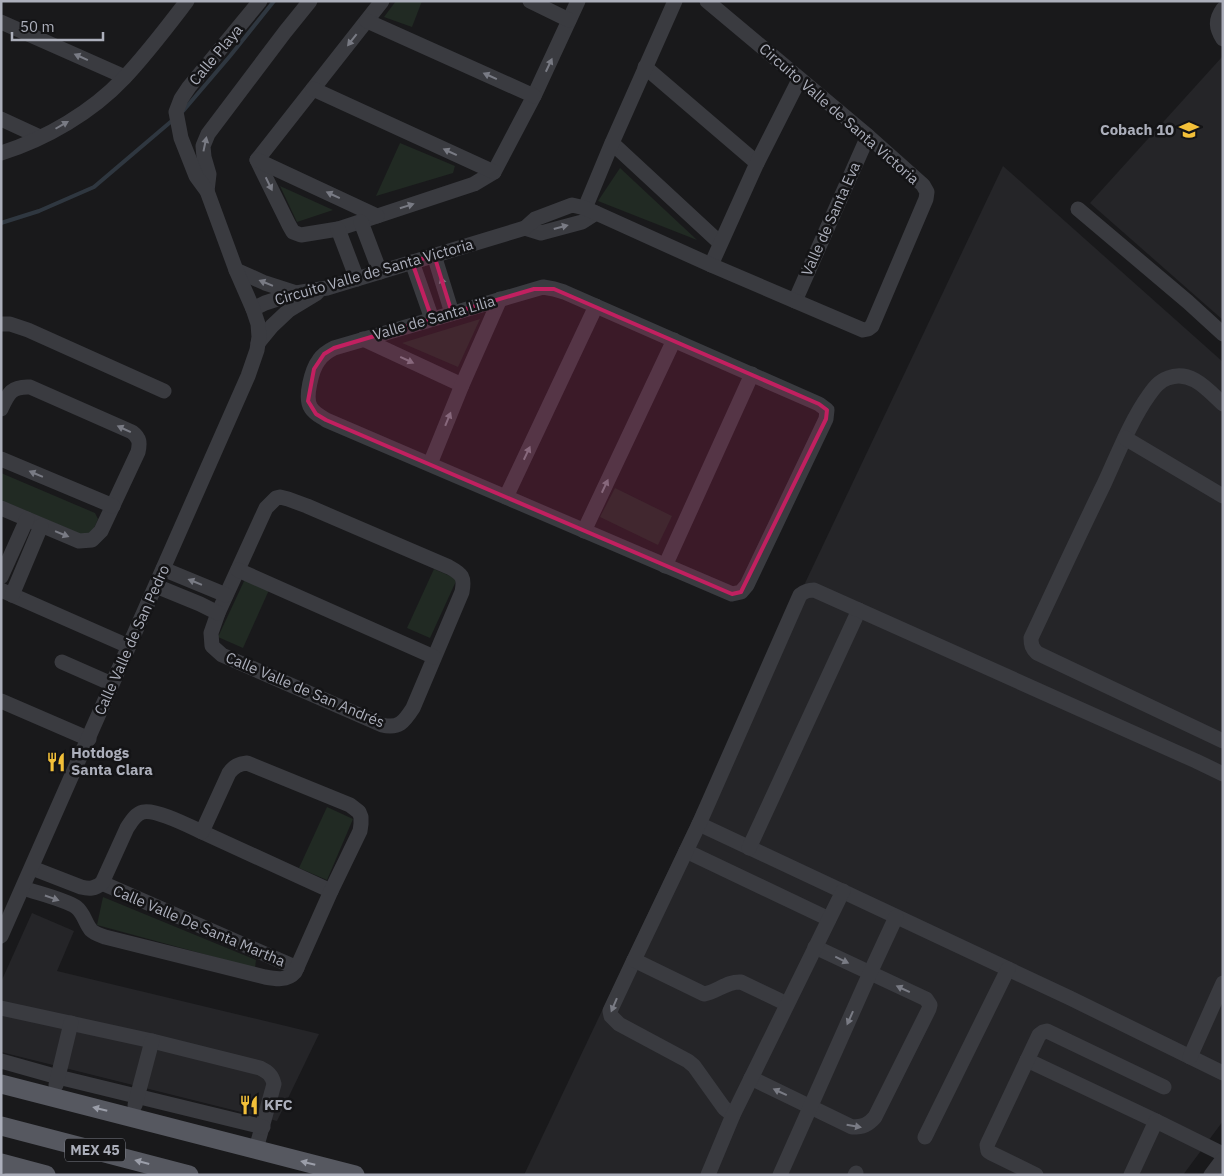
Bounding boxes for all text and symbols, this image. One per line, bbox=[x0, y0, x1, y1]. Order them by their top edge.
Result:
scale bar bbox=[12, 10, 104, 42]
text: 50 m bbox=[20, 17, 55, 36]
street label: Calle Playa bbox=[185, 20, 247, 89]
one-way arrow bbox=[347, 33, 358, 46]
street label: Circuito Valle de Santa Victoria bbox=[755, 39, 923, 188]
one-way arrow bbox=[74, 53, 88, 61]
one-way arrow bbox=[545, 58, 553, 72]
one-way arrow bbox=[483, 72, 497, 80]
school or university icon: Cobach 10 bbox=[1178, 119, 1200, 141]
place label: Cobach 10 bbox=[1100, 120, 1174, 139]
one-way arrow bbox=[55, 121, 68, 130]
one-way arrow bbox=[202, 135, 210, 151]
one-way arrow bbox=[443, 148, 457, 156]
street label: Valle de Santa Eva bbox=[797, 159, 864, 279]
one-way arrow bbox=[265, 177, 273, 191]
one-way arrow bbox=[325, 191, 340, 200]
one-way arrow bbox=[399, 202, 414, 209]
one-way arrow bbox=[554, 223, 569, 231]
street label: Circuito Valle de Santa Victoria bbox=[272, 234, 475, 309]
one-way arrow bbox=[439, 277, 446, 292]
one-way arrow bbox=[259, 278, 273, 286]
street label: Valle de Santa Lilia bbox=[371, 291, 497, 344]
one-way arrow bbox=[400, 356, 414, 364]
one-way arrow bbox=[445, 412, 453, 426]
one-way arrow bbox=[117, 425, 131, 433]
one-way arrow bbox=[523, 446, 531, 460]
one-way arrow bbox=[29, 469, 43, 477]
one-way arrow bbox=[600, 479, 609, 494]
one-way arrow bbox=[55, 530, 70, 538]
street label: Calle Valle de San Pedro bbox=[90, 562, 173, 718]
one-way arrow bbox=[187, 578, 202, 585]
street label: Calle Valle de San Andrés bbox=[223, 647, 388, 732]
place label: Hotdogs Santa Clara bbox=[71, 743, 153, 779]
restaurant icon: Hotdogs Santa Clara bbox=[45, 751, 67, 773]
street label: Calle Valle De Santa Martha bbox=[110, 881, 288, 970]
one-way arrow bbox=[45, 894, 60, 902]
one-way arrow bbox=[835, 956, 849, 964]
one-way arrow bbox=[896, 984, 910, 992]
one-way arrow bbox=[610, 998, 618, 1013]
one-way arrow bbox=[845, 1011, 853, 1025]
one-way arrow bbox=[773, 1088, 788, 1096]
restaurant icon: KFC bbox=[238, 1094, 260, 1116]
place label: KFC bbox=[264, 1095, 293, 1114]
one-way arrow bbox=[92, 1105, 107, 1113]
one-way arrow bbox=[846, 1122, 862, 1130]
road number: MEX 45 bbox=[65, 1138, 125, 1162]
one-way arrow bbox=[134, 1158, 149, 1166]
one-way arrow bbox=[301, 1159, 316, 1167]

